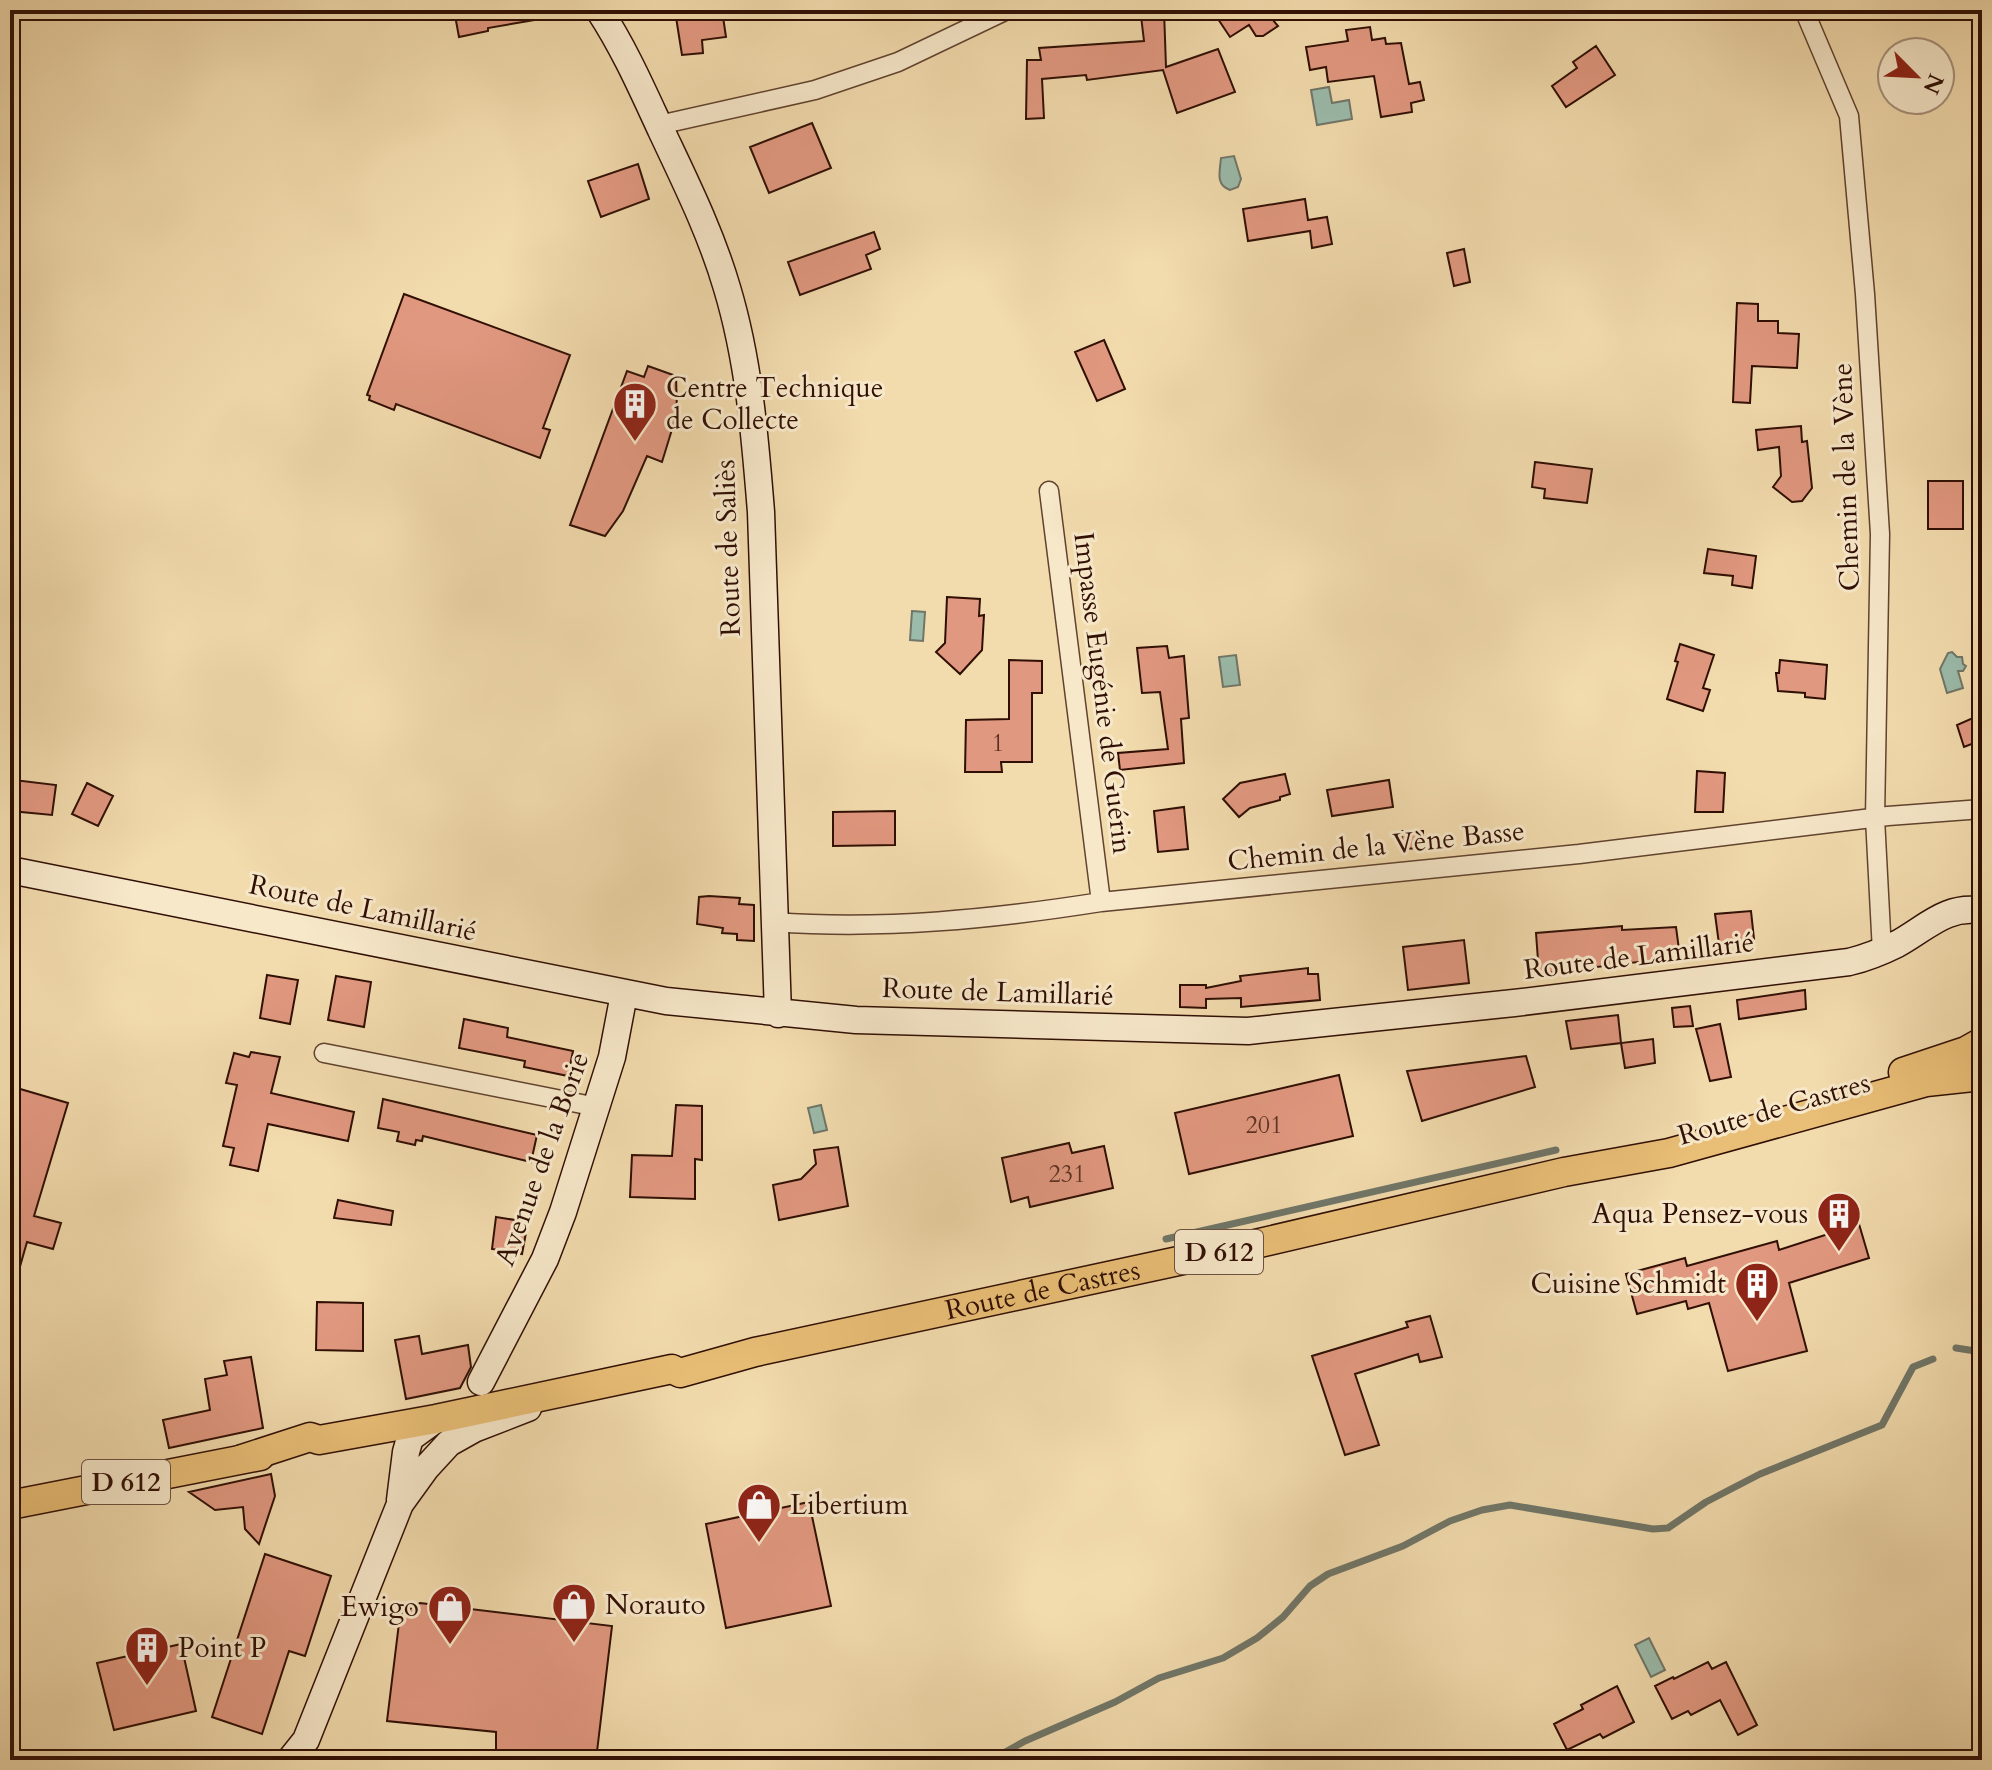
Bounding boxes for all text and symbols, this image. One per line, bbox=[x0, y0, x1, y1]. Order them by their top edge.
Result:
north arrow bbox=[1876, 36, 1956, 116]
text: N bbox=[1916, 69, 1951, 99]
street label: Chemin de la Vène bbox=[1823, 362, 1869, 592]
place label: Centre Technique de Collecte bbox=[666, 369, 884, 439]
building icon: Centre Technique de Collecte bbox=[611, 380, 659, 443]
street label: Route de Saliès bbox=[706, 459, 750, 637]
street label: Impasse Eugénie de Guérin bbox=[1064, 530, 1142, 856]
house number: 1 bbox=[992, 727, 1004, 760]
street label: Chemin de la Vène Basse bbox=[1226, 812, 1526, 880]
street label: Route de Lamillarié bbox=[246, 865, 480, 951]
street label: Route de Lamillarié bbox=[1522, 923, 1756, 989]
street label: Route de Lamillarié bbox=[881, 969, 1115, 1015]
street label: Avenue de la Borie bbox=[486, 1047, 598, 1271]
street label: Route de Castres bbox=[1674, 1063, 1874, 1155]
house number: 201 bbox=[1246, 1109, 1282, 1142]
house number: 231 bbox=[1049, 1158, 1085, 1191]
building icon: Aqua Pensez-vous bbox=[1815, 1190, 1863, 1253]
place label: Aqua Pensez-vous bbox=[1592, 1195, 1808, 1233]
road number: D 612 bbox=[1175, 1230, 1263, 1274]
street label: Route de Castres bbox=[942, 1251, 1143, 1330]
building icon: Cuisine Schmidt bbox=[1733, 1260, 1781, 1323]
place label: Cuisine Schmidt bbox=[1530, 1265, 1726, 1303]
road number: D 612 bbox=[82, 1460, 170, 1504]
shop icon: Libertium bbox=[735, 1481, 783, 1544]
place label: Libertium bbox=[790, 1486, 909, 1524]
shop icon: Norauto bbox=[550, 1581, 598, 1644]
shop icon: Ewigo bbox=[426, 1583, 474, 1646]
place label: Norauto bbox=[605, 1586, 706, 1624]
place label: Ewigo bbox=[341, 1588, 419, 1626]
building icon: Point P bbox=[123, 1624, 171, 1687]
place label: Point P bbox=[178, 1629, 266, 1667]

